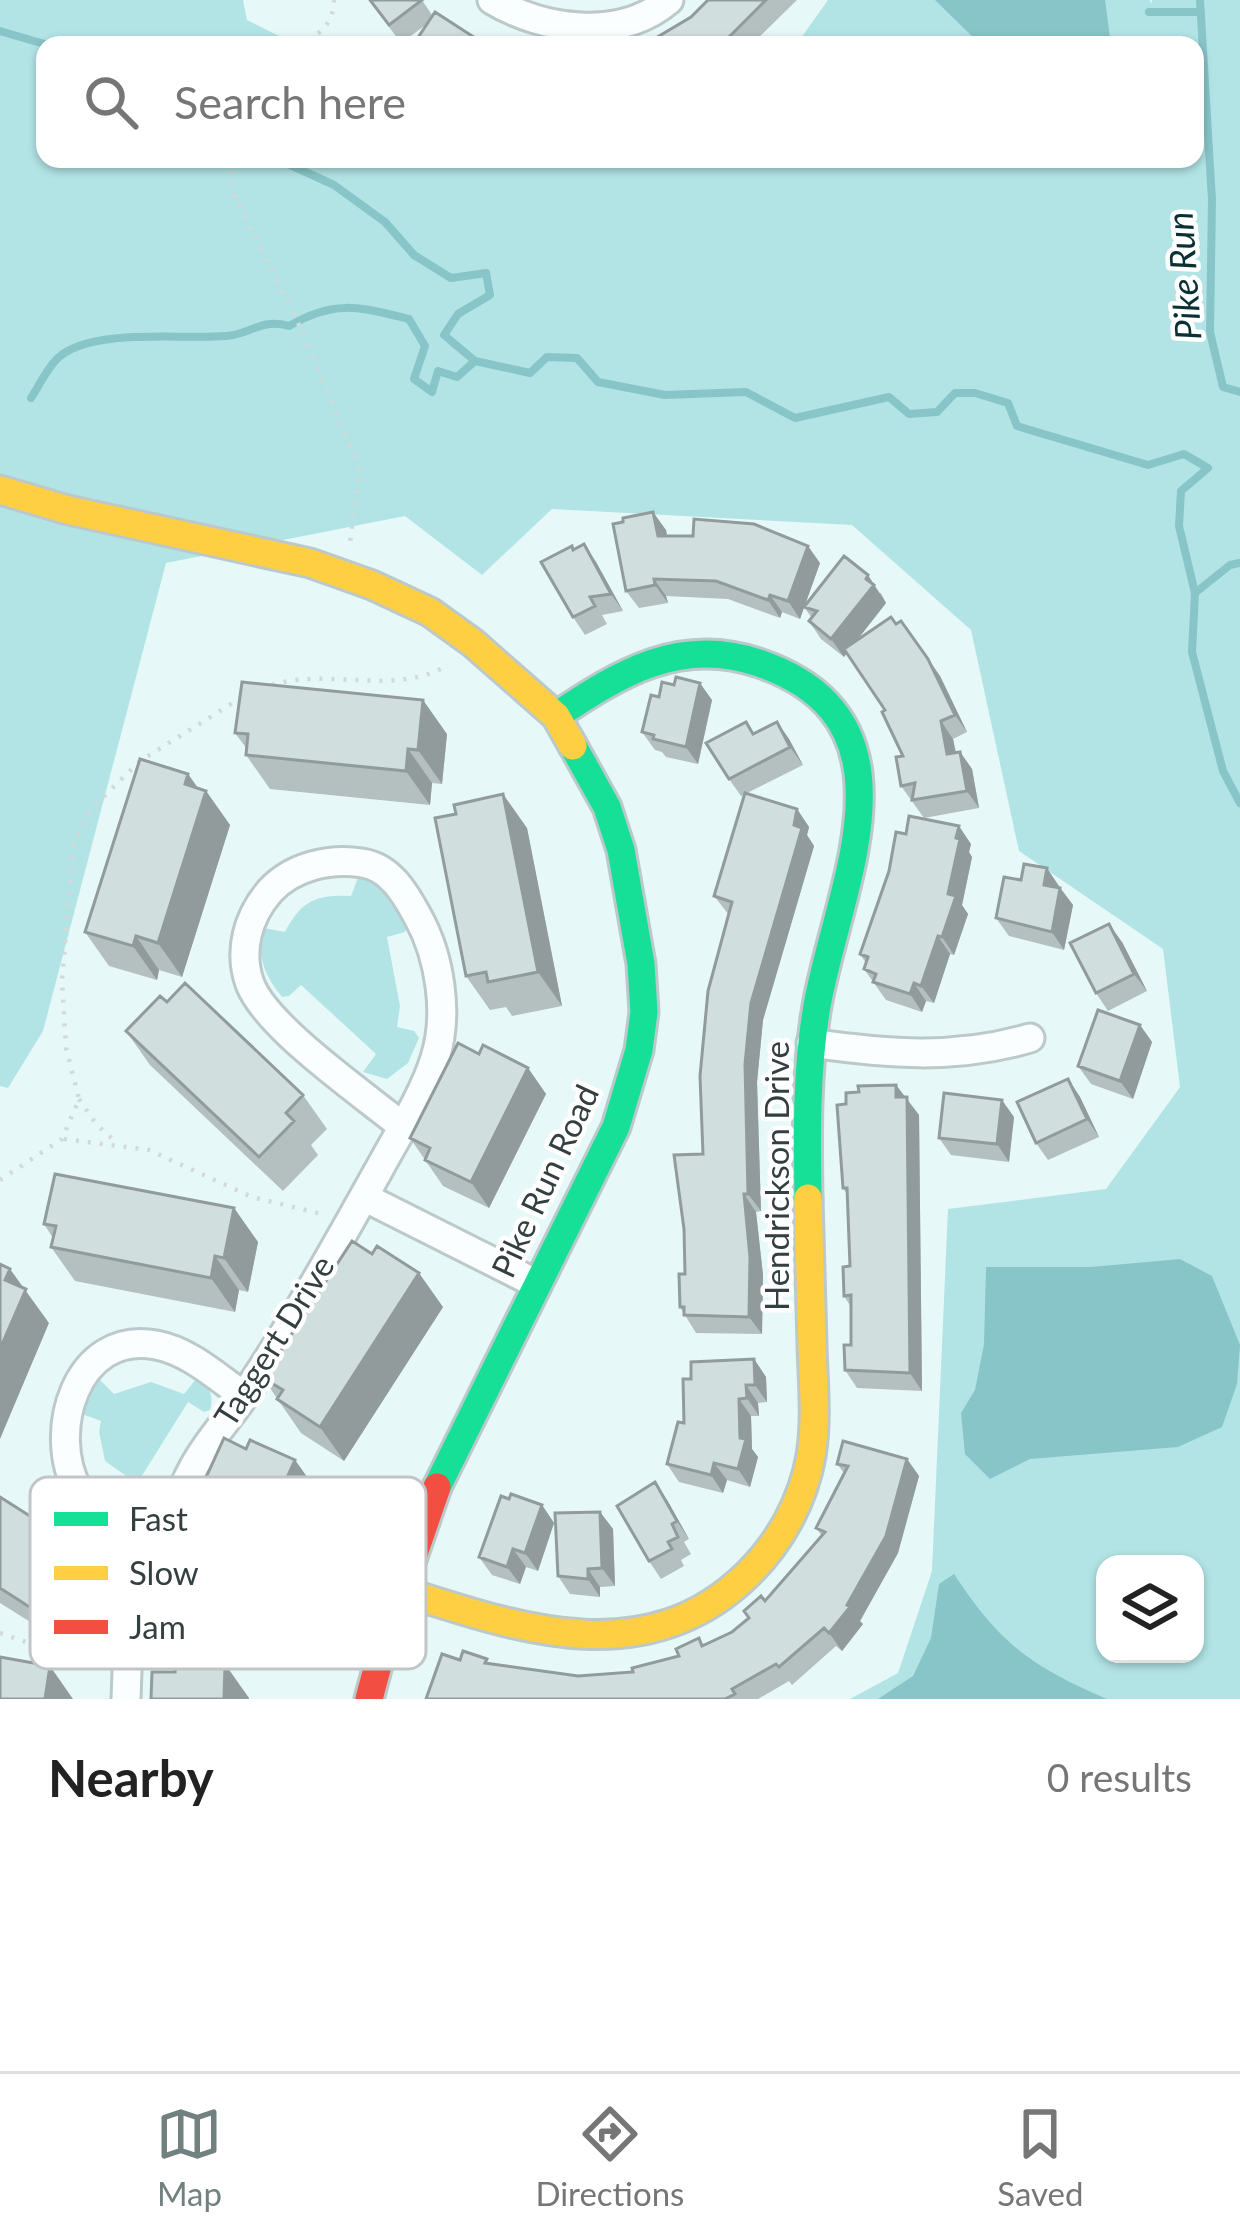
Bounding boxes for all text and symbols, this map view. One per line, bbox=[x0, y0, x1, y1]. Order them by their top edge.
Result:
search box bbox=[36, 36, 1204, 168]
icon: search bbox=[78, 69, 144, 135]
text: Search here bbox=[174, 75, 406, 129]
water label: Pike Run bbox=[1157, 210, 1209, 342]
street label: Hendrickson Drive bbox=[756, 1041, 796, 1311]
street label: Pike Run Road bbox=[482, 1078, 606, 1283]
street label: Taggert Drive bbox=[205, 1247, 342, 1434]
legend bbox=[30, 1477, 426, 1669]
text: Fast bbox=[129, 1498, 188, 1538]
text: Slow bbox=[129, 1552, 199, 1592]
map controls bbox=[1096, 1555, 1204, 1663]
button: layers bbox=[1096, 1555, 1204, 1663]
text: Jam bbox=[129, 1606, 186, 1646]
text: Nearby bbox=[48, 1747, 214, 1808]
text: 0 results bbox=[1047, 1754, 1192, 1800]
tab: Map bbox=[156, 2101, 222, 2213]
tab: Directions bbox=[535, 2101, 684, 2213]
tab: Saved bbox=[997, 2101, 1084, 2213]

